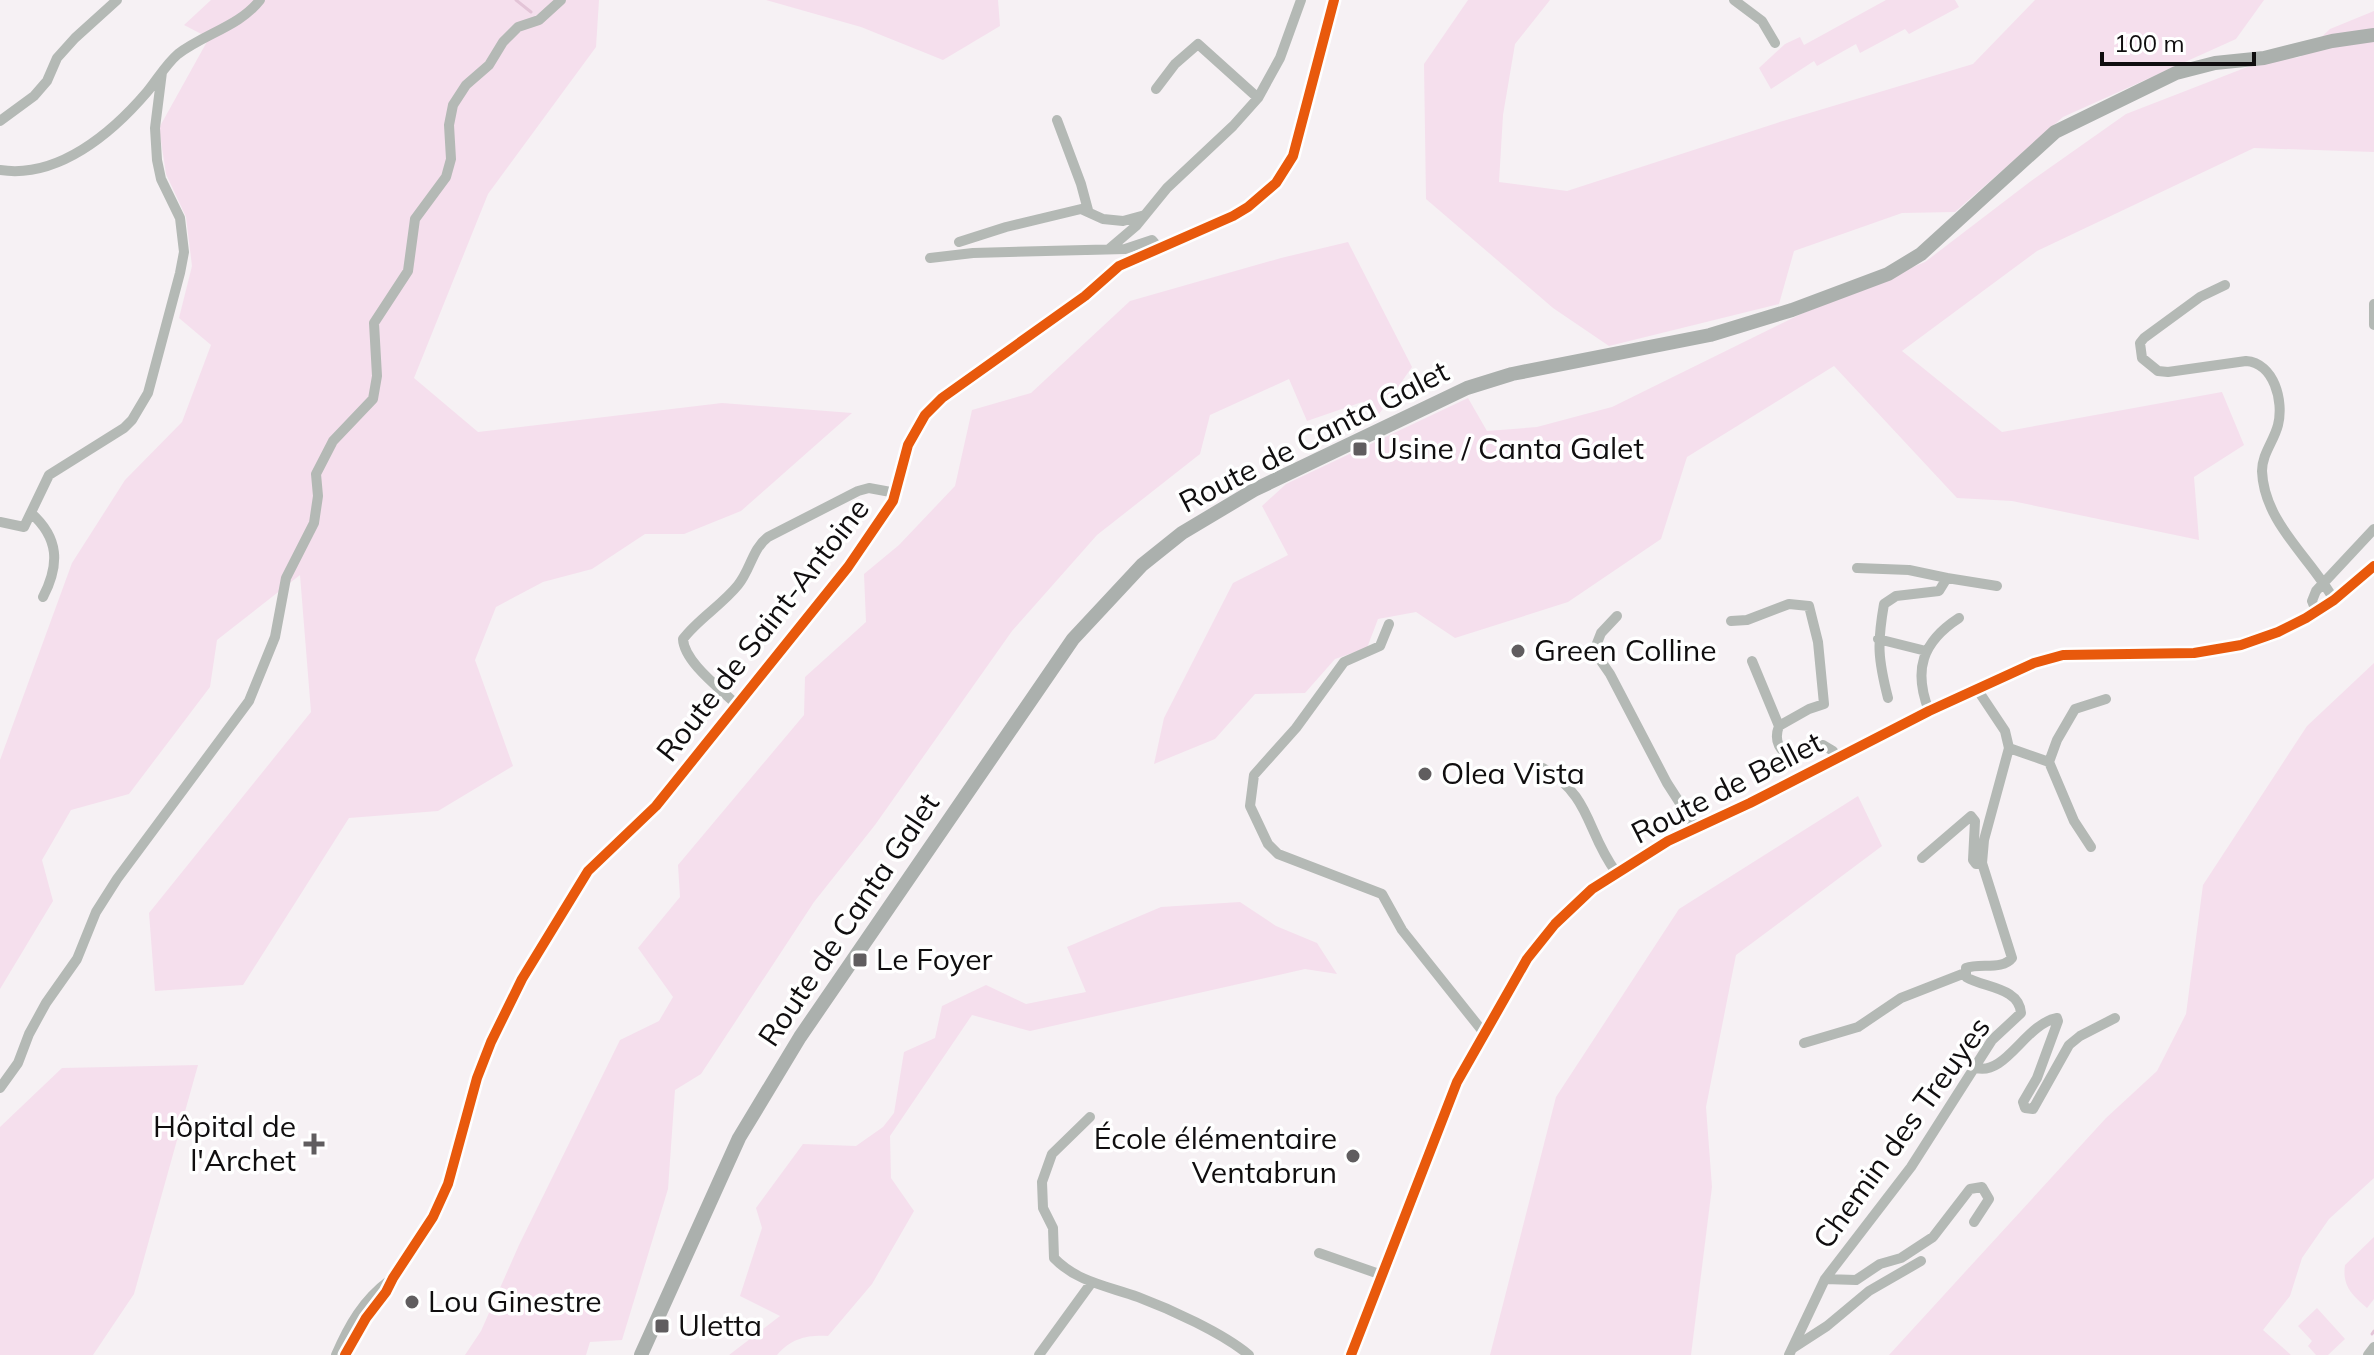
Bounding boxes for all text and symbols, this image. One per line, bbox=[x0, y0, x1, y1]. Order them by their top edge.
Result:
scale bar bbox=[2102, 16, 2254, 66]
text: 100 m bbox=[2114, 28, 2185, 58]
street label: Route de Canta Galet bbox=[1172, 352, 1455, 521]
place label: Usine / Canta Galet bbox=[1376, 429, 1644, 467]
marker: Usine / Canta Galet bbox=[1351, 440, 1369, 458]
street label: Route de Saint-Antoine bbox=[648, 490, 877, 769]
place label: Green Colline bbox=[1534, 631, 1717, 669]
marker: Green Colline bbox=[1509, 642, 1527, 660]
street label: Route de Bellet bbox=[1625, 723, 1828, 852]
place label: Olea Vista bbox=[1441, 754, 1585, 792]
marker: Olea Vista bbox=[1416, 765, 1434, 783]
street label: Route de Canta Galet bbox=[749, 786, 947, 1053]
place label: Le Foyer bbox=[876, 940, 993, 978]
marker: Le Foyer bbox=[851, 951, 869, 969]
street label: Chemin des Treuyes bbox=[1804, 1009, 1998, 1256]
place label: Hôpital de l'Archet bbox=[153, 1107, 296, 1179]
place label: École élémentaire Ventabrun bbox=[1094, 1119, 1337, 1191]
marker: Hôpital de l'Archet bbox=[303, 1133, 325, 1155]
marker: École élémentaire Ventabrun bbox=[1344, 1147, 1362, 1165]
place label: Lou Ginestre bbox=[428, 1282, 602, 1320]
marker: Lou Ginestre bbox=[403, 1293, 421, 1311]
place label: Uletta bbox=[678, 1306, 762, 1344]
marker: Uletta bbox=[653, 1317, 671, 1335]

